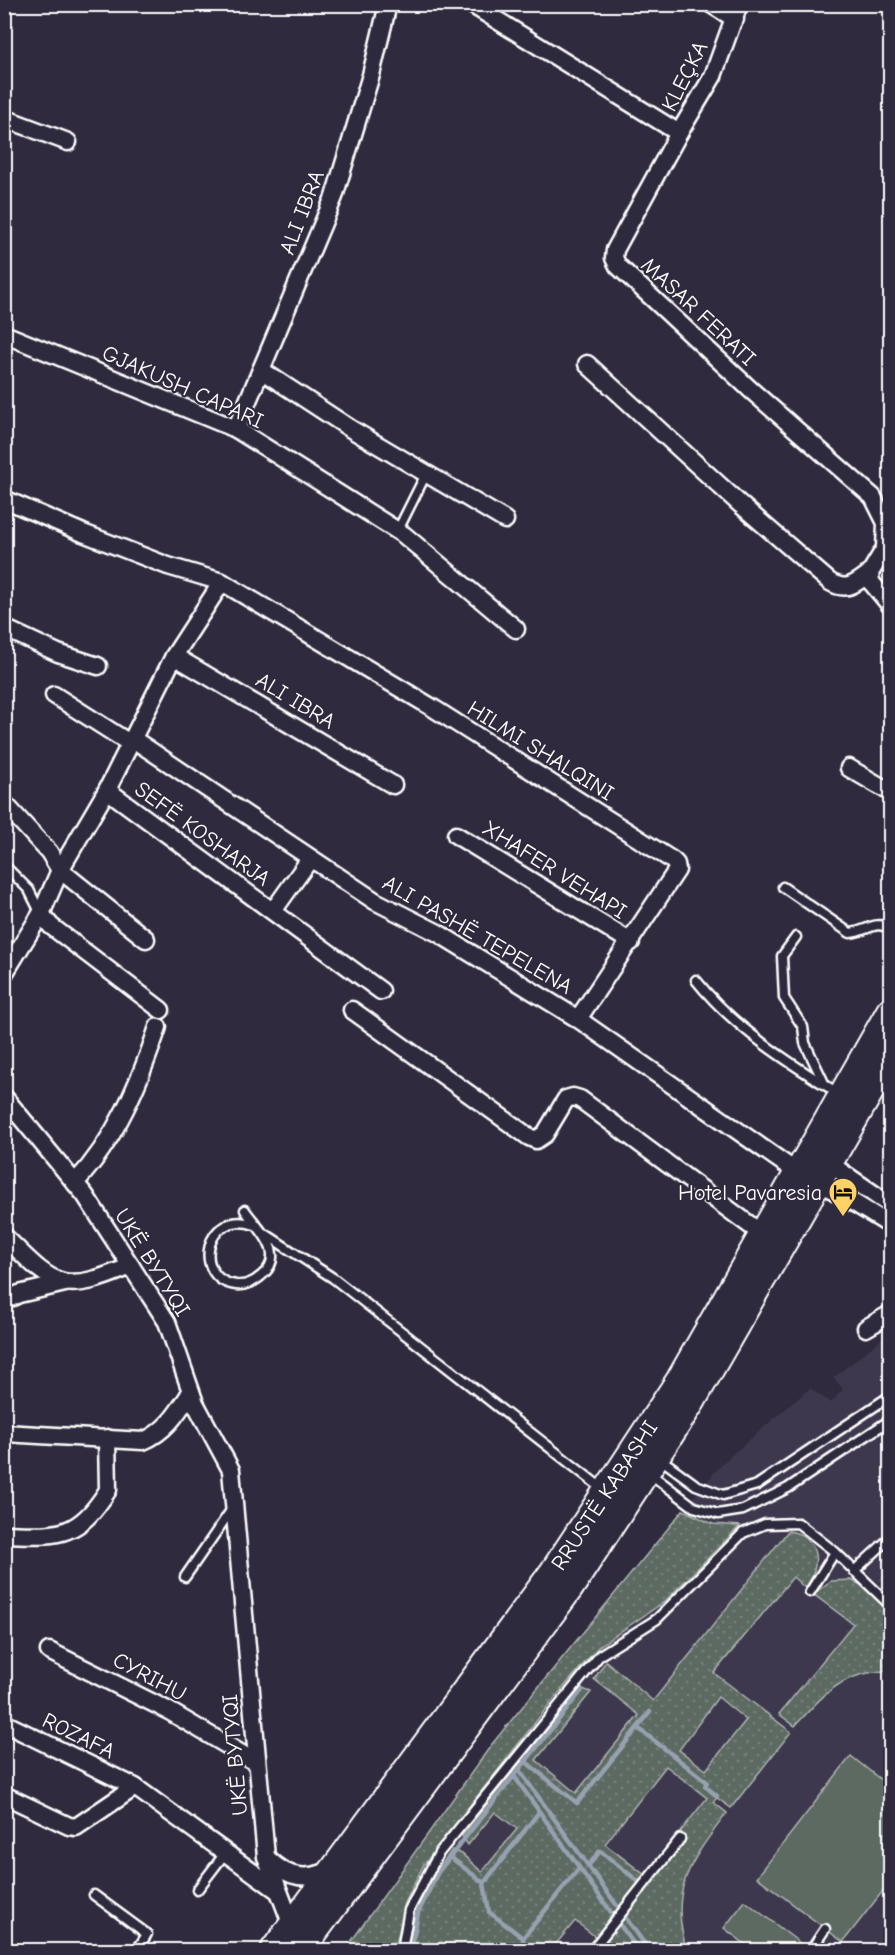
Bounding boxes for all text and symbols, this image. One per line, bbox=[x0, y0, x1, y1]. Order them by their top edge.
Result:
street label: KLEÇKA bbox=[656, 37, 714, 116]
street label: ALI IBRA bbox=[274, 166, 330, 258]
street label: MASAR FERATI bbox=[636, 252, 761, 371]
street label: GJAKUSH CAPARI bbox=[98, 340, 267, 434]
street label: ALI IBRA bbox=[251, 667, 340, 735]
street label: HILMI SHALQINI bbox=[462, 695, 618, 806]
street label: SEFË KOSHARJA bbox=[130, 776, 275, 892]
street label: XHAFER VEHAPI bbox=[478, 815, 631, 925]
street label: ALI PASHË TEPELENA bbox=[378, 870, 577, 1000]
hotel icon: Hotel Pavaresia bbox=[827, 1176, 859, 1218]
place label: Hotel Pavaresia bbox=[678, 1180, 822, 1206]
street label: UKË BYTYQI bbox=[109, 1204, 195, 1321]
street label: RRUSTË KABASHI bbox=[546, 1416, 663, 1575]
street label: CYRIHU bbox=[108, 1647, 191, 1707]
street label: UKË BYTYQI bbox=[217, 1693, 253, 1817]
street label: ROZAFA bbox=[38, 1707, 119, 1765]

